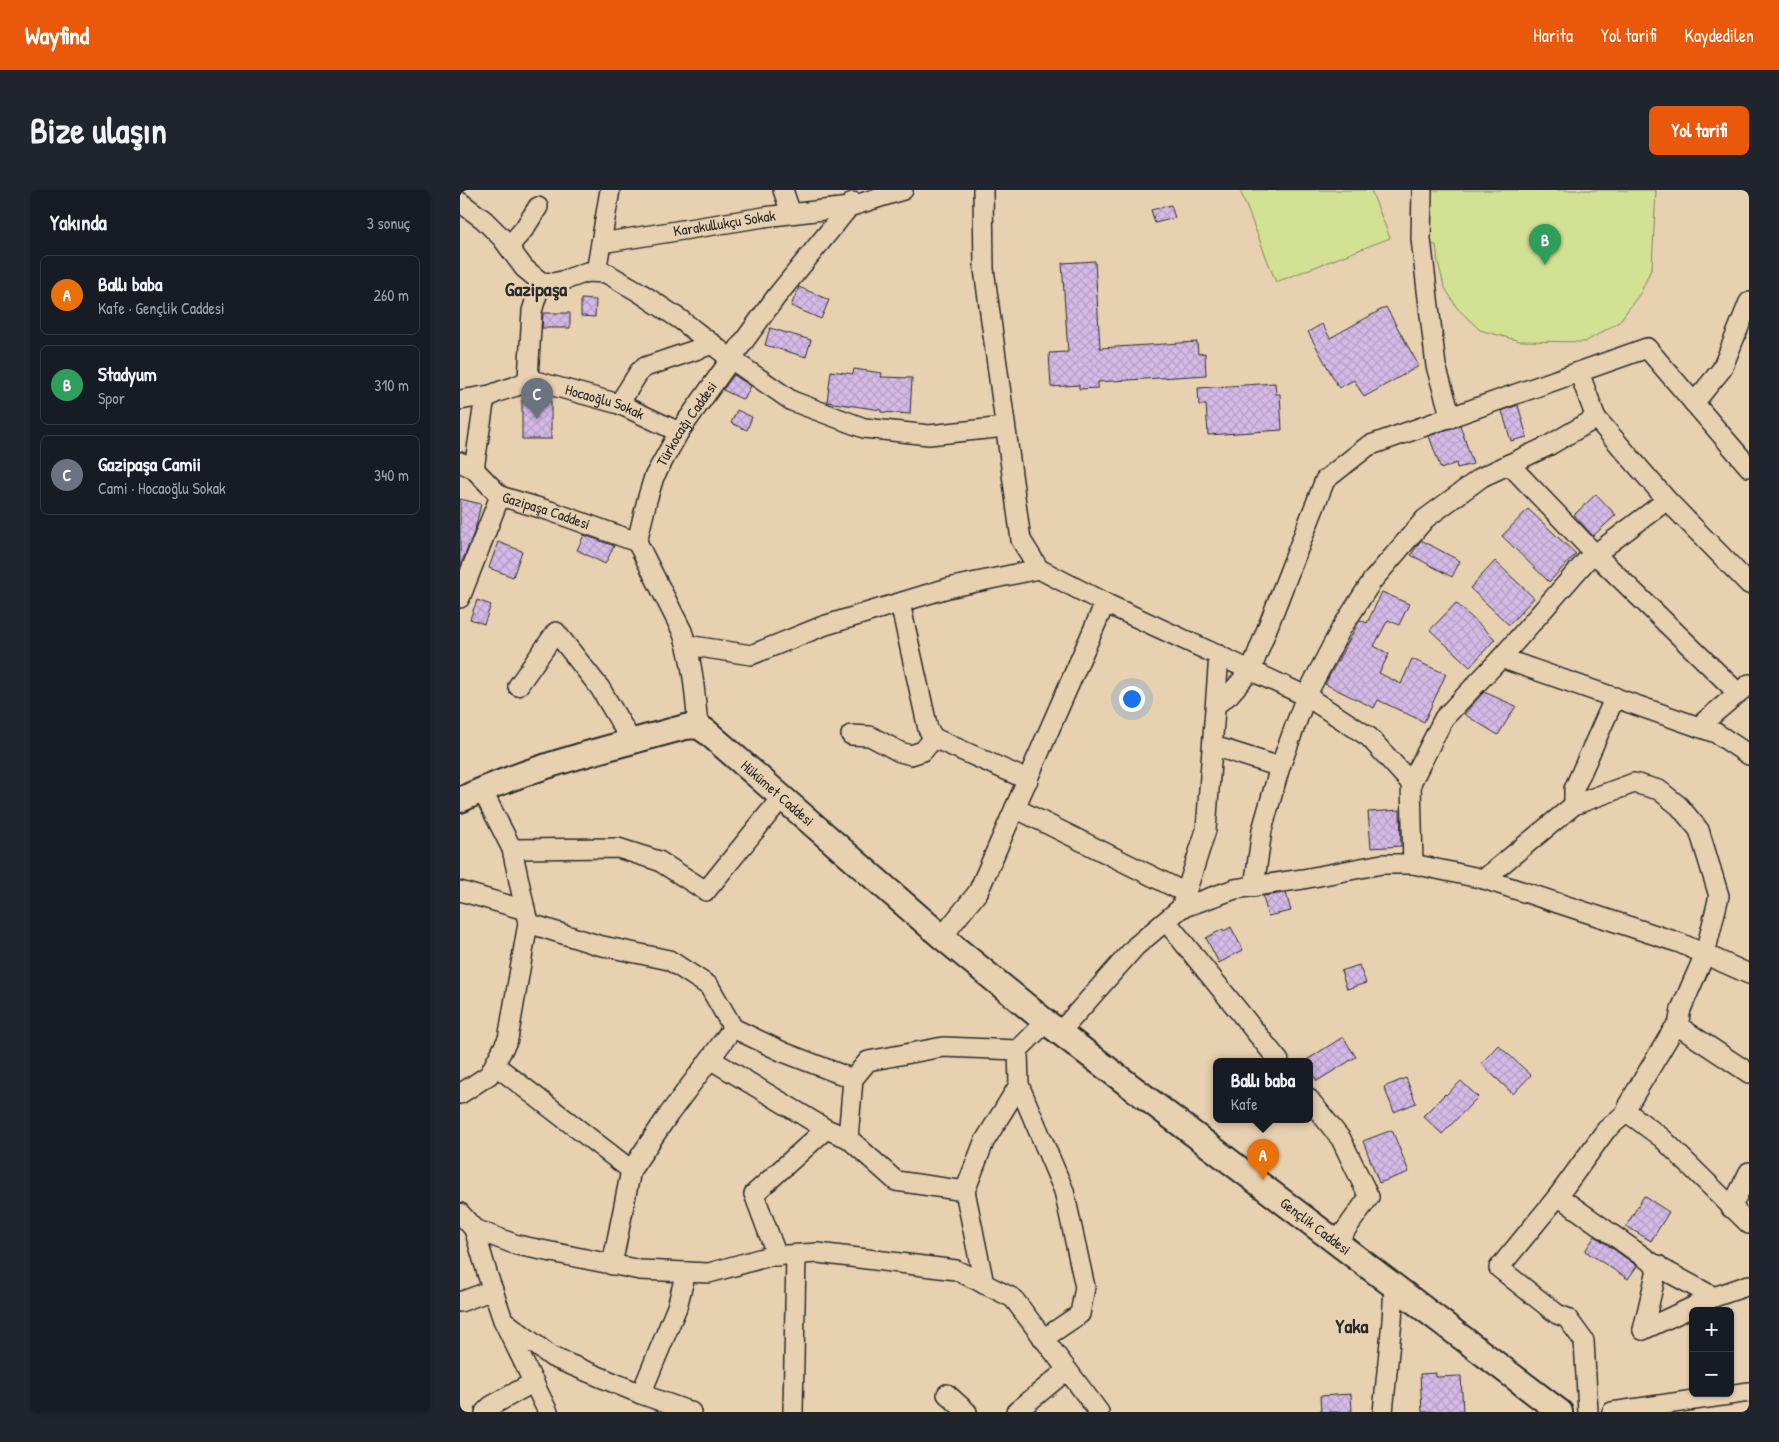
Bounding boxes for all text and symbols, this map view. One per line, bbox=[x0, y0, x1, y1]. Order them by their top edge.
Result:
text: Wayfind bbox=[25, 19, 89, 51]
text: Harita bbox=[1533, 23, 1573, 48]
text: Yol tarifi bbox=[1601, 23, 1657, 48]
text: Kaydedilen bbox=[1685, 23, 1754, 48]
button: Yol tarifi bbox=[1649, 106, 1749, 155]
text: Bize ulaşın bbox=[30, 107, 167, 154]
street label: Karakullukçu Sokak bbox=[672, 205, 777, 241]
text: Yakında bbox=[50, 208, 107, 237]
text: 3 sonuç bbox=[367, 212, 410, 234]
pin: B bbox=[1529, 224, 1561, 265]
text: Ballı baba bbox=[98, 271, 162, 297]
district label: Gazipaşa bbox=[505, 275, 567, 303]
text: A bbox=[63, 284, 71, 306]
text: 260 m bbox=[373, 284, 409, 306]
text: Kafe · Gençlik Caddesi bbox=[98, 297, 225, 319]
text: Stadyum bbox=[98, 361, 157, 387]
text: B bbox=[63, 374, 71, 396]
text: 310 m bbox=[374, 374, 409, 396]
street label: Türkocağı Caddesi bbox=[651, 377, 722, 470]
pin: C bbox=[521, 378, 553, 419]
street label: Hocaoğlu Sokak bbox=[563, 379, 648, 424]
text: Spor bbox=[98, 387, 125, 409]
text: Gazipaşa Camii bbox=[98, 451, 201, 477]
text: C bbox=[63, 464, 71, 486]
text: 340 m bbox=[374, 464, 409, 486]
text: Cami · Hocaoğlu Sokak bbox=[98, 477, 226, 499]
street label: Gazipaşa Caddesi bbox=[500, 486, 593, 534]
your location bbox=[1119, 686, 1145, 712]
street label: Hükümet Caddesi bbox=[736, 755, 819, 831]
popup bbox=[1213, 1058, 1313, 1123]
text: Ballı baba bbox=[1231, 1067, 1295, 1093]
text: Kafe bbox=[1231, 1093, 1258, 1115]
pin: A bbox=[1247, 1139, 1279, 1180]
street label: Gençlik Caddesi bbox=[1276, 1192, 1355, 1260]
map controls bbox=[1689, 1307, 1734, 1397]
button: + bbox=[1689, 1307, 1734, 1352]
district label: Yaka bbox=[1336, 1312, 1369, 1339]
button: − bbox=[1689, 1352, 1734, 1397]

